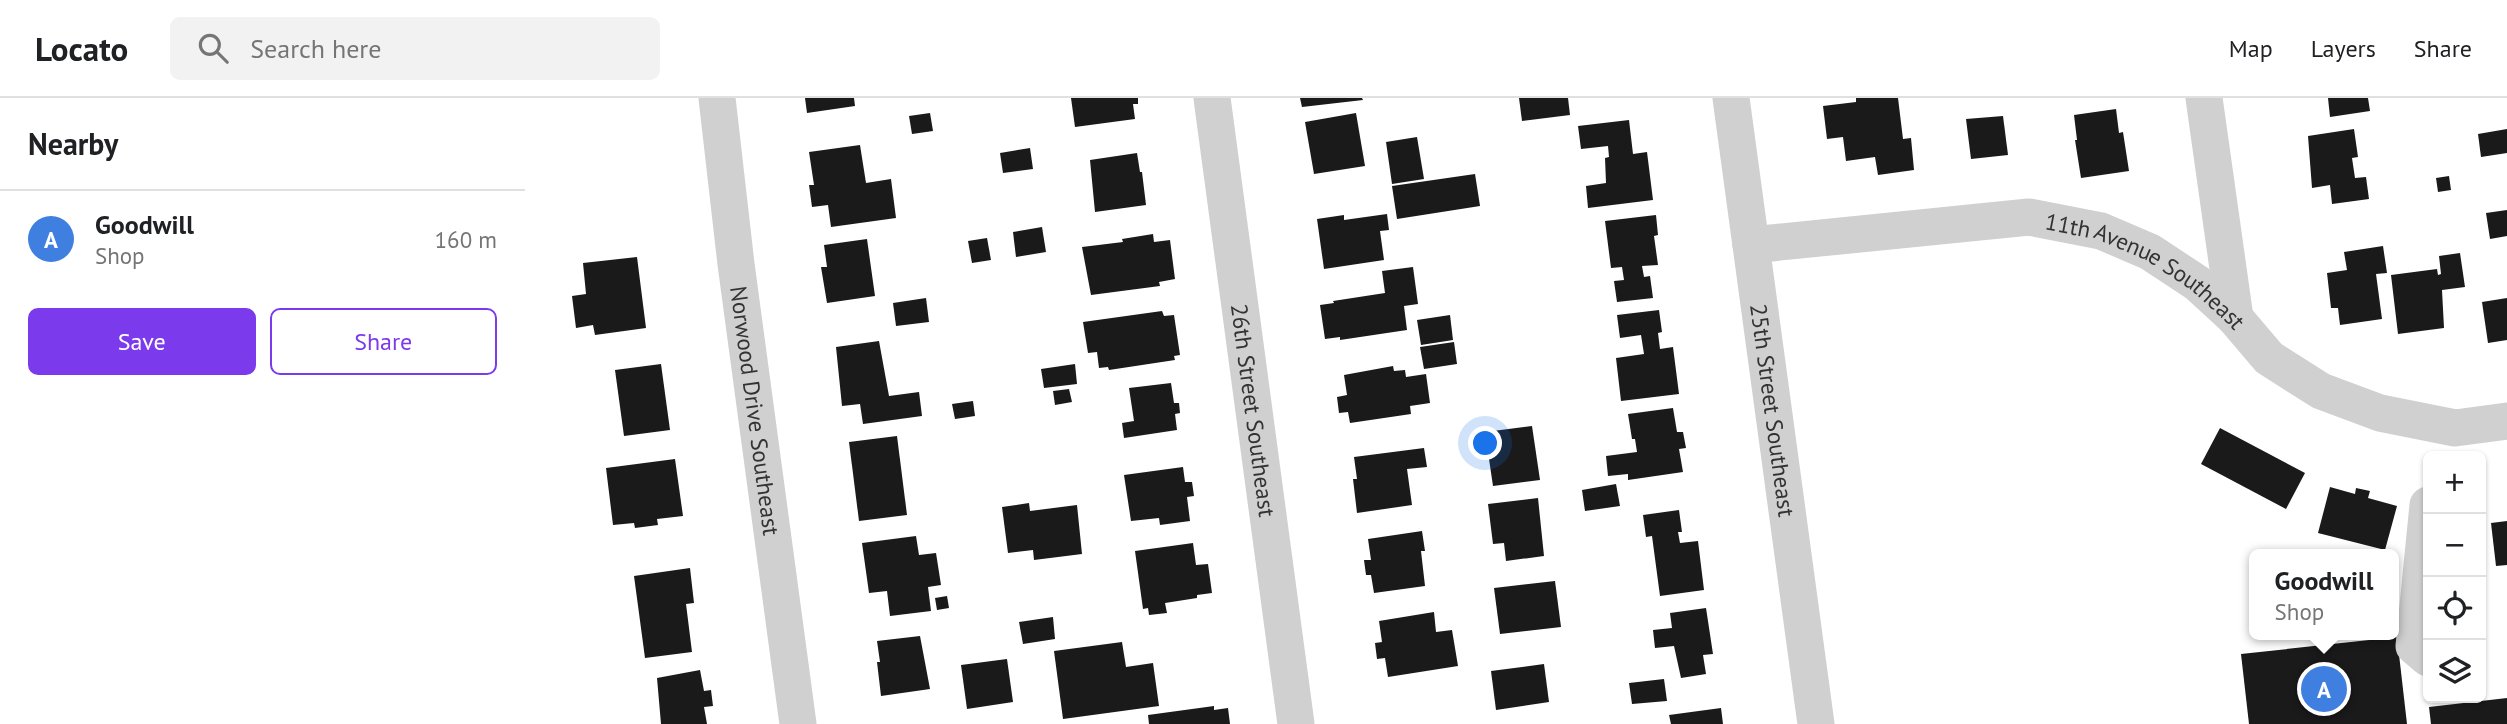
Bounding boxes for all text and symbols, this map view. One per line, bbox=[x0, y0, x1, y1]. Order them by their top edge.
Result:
search box bbox=[170, 17, 660, 80]
text: Locato bbox=[35, 27, 128, 70]
icon: search bbox=[194, 29, 232, 67]
text: Search here bbox=[250, 32, 381, 65]
text: Map bbox=[2229, 33, 2273, 64]
text: Layers bbox=[2311, 33, 2376, 64]
text: Share bbox=[2414, 33, 2472, 64]
text: Nearby bbox=[28, 124, 118, 163]
street label: 11th Avenue Southeast bbox=[2043, 206, 2252, 335]
text: Goodwill bbox=[95, 208, 194, 241]
text: A bbox=[44, 225, 58, 254]
text: 160 m bbox=[435, 225, 497, 254]
text: Shop bbox=[95, 241, 145, 270]
street label: Norwood Drive Southeast bbox=[725, 284, 787, 537]
street label: 26th Street Southeast bbox=[1225, 302, 1283, 519]
street label: 25th Street Southeast bbox=[1745, 302, 1802, 519]
button: Save bbox=[28, 308, 256, 375]
button: Share bbox=[270, 308, 497, 375]
your location bbox=[1468, 426, 1502, 460]
map controls bbox=[2423, 451, 2486, 703]
button: + bbox=[2423, 451, 2486, 514]
button: − bbox=[2423, 514, 2486, 577]
popup bbox=[2249, 549, 2399, 640]
text: Goodwill bbox=[2275, 564, 2373, 597]
button: locate bbox=[2423, 577, 2486, 640]
text: Shop bbox=[2275, 597, 2324, 626]
button: layers bbox=[2423, 640, 2486, 703]
pin: A bbox=[2301, 663, 2347, 715]

